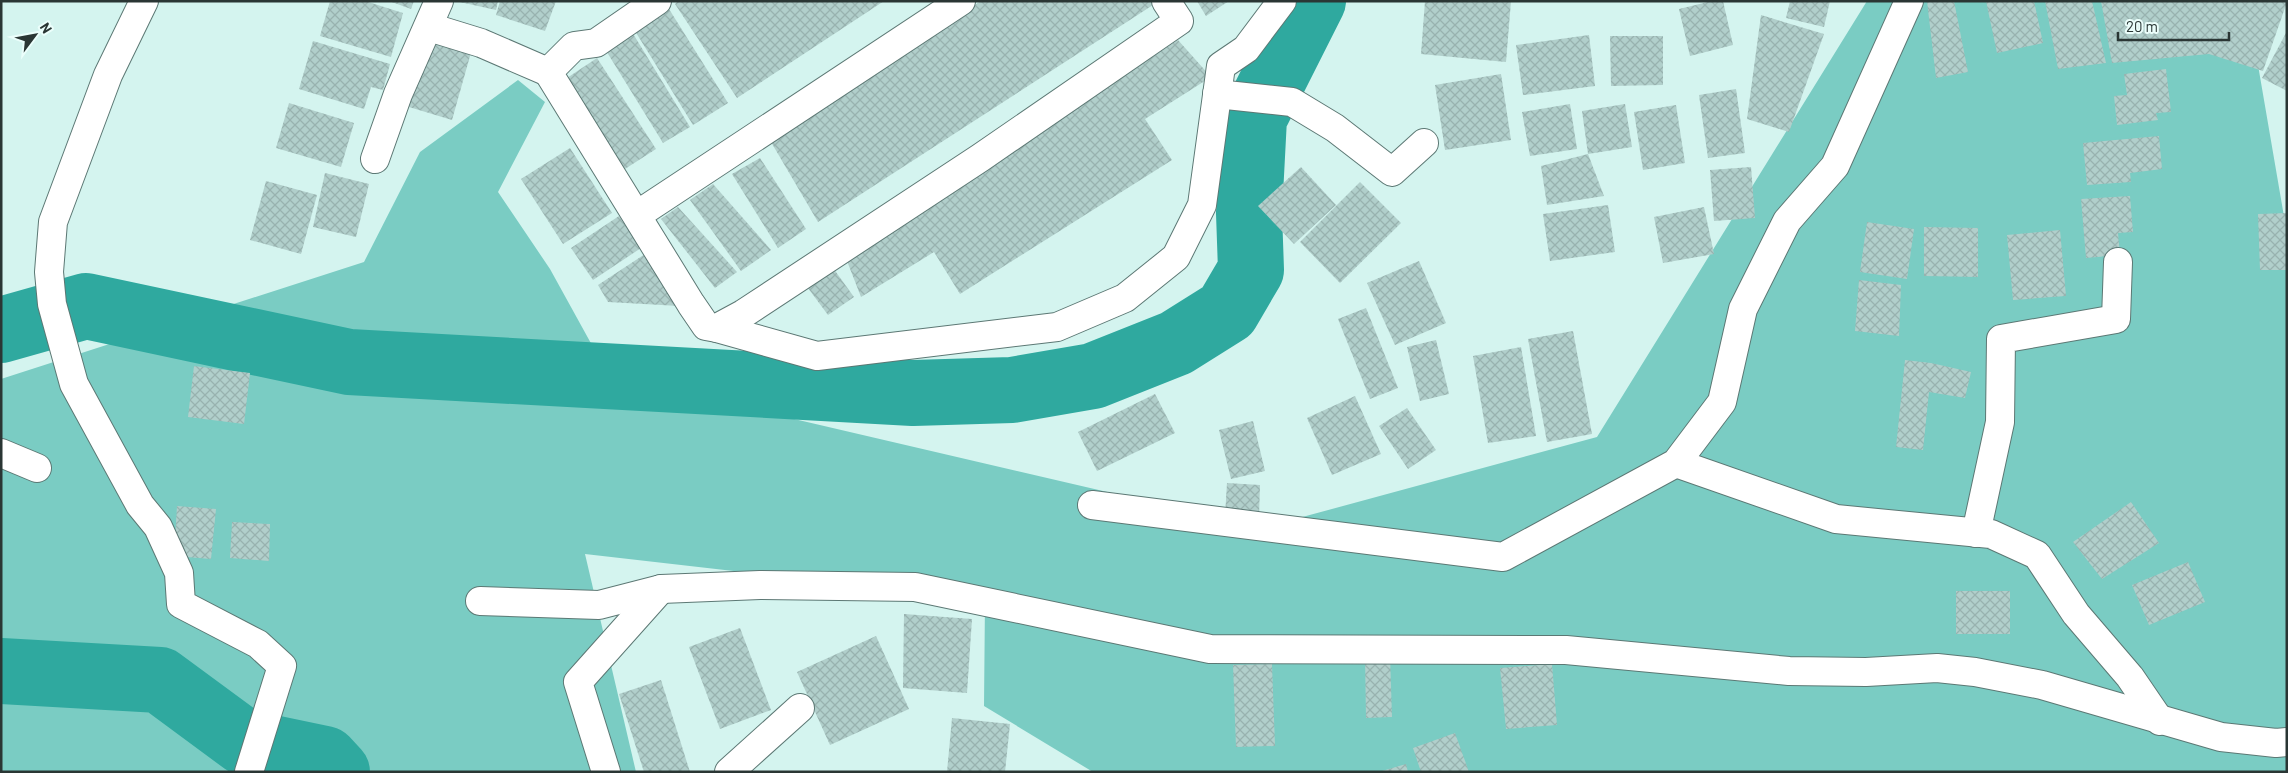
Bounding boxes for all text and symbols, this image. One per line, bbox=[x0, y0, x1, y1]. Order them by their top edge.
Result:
north arrow bbox=[10, 10, 60, 60]
scale bar bbox=[2118, 10, 2229, 42]
text: 20 m bbox=[2126, 17, 2158, 35]
text: N bbox=[37, 19, 56, 36]

